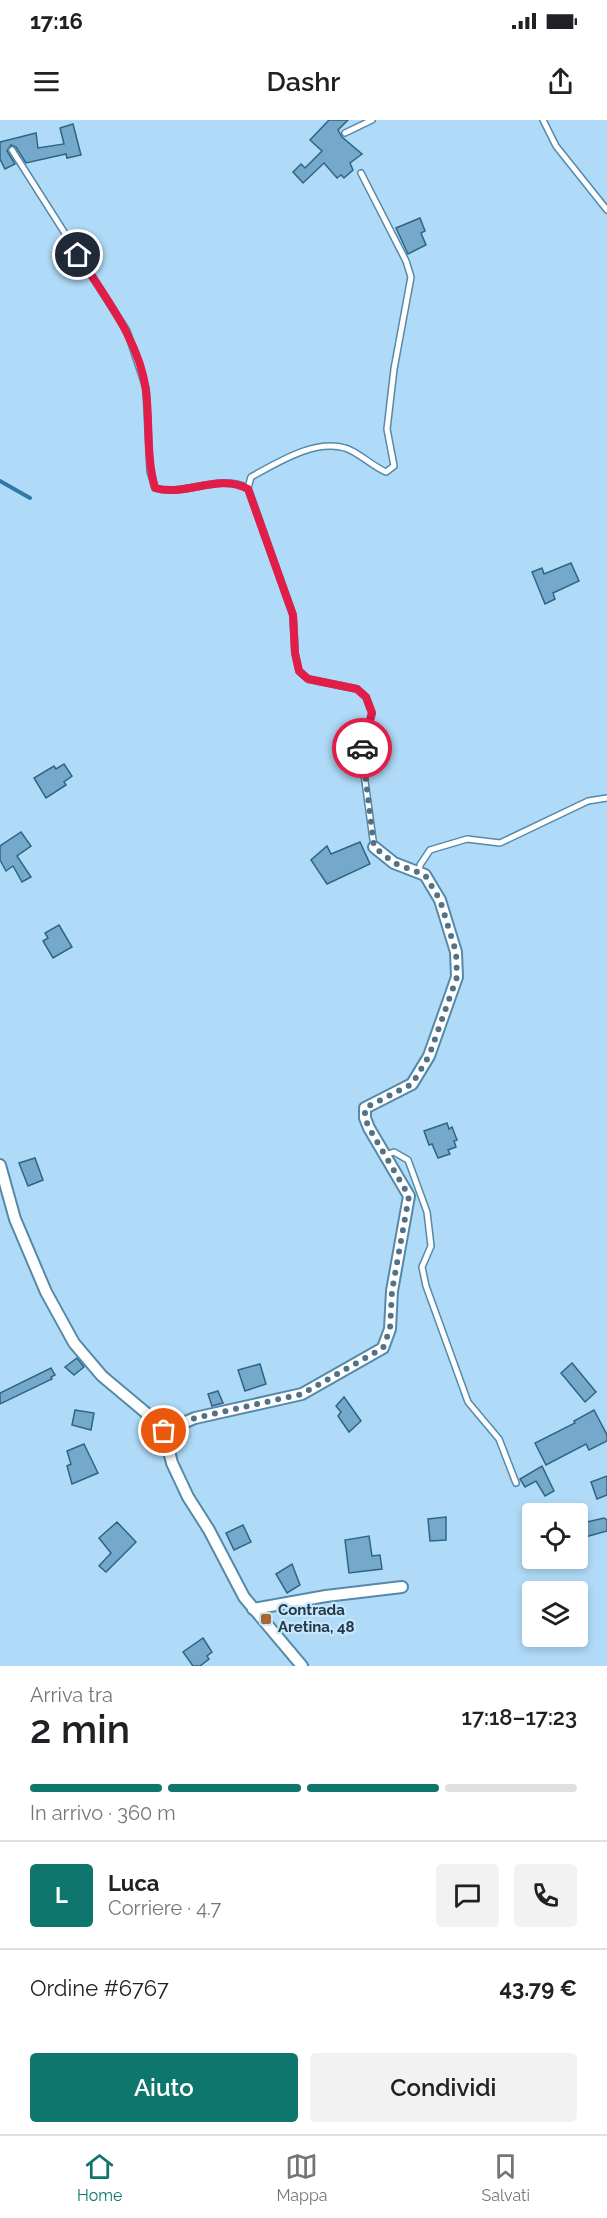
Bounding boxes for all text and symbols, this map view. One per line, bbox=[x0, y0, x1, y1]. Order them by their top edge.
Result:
text: 17:16 bbox=[30, 8, 83, 34]
icon: menu bbox=[30, 65, 63, 98]
icon: share bbox=[544, 65, 577, 98]
text: Dashr bbox=[267, 66, 340, 97]
pin bbox=[52, 229, 103, 280]
icon: home bbox=[61, 238, 94, 271]
courier bbox=[332, 718, 392, 778]
icon: car bbox=[346, 732, 379, 765]
pin bbox=[138, 1405, 189, 1456]
icon: bag bbox=[147, 1414, 180, 1447]
map controls bbox=[522, 1503, 588, 1647]
button: locate bbox=[522, 1503, 588, 1569]
button: layers bbox=[522, 1581, 588, 1647]
place label: Contrada Aretina, 48 bbox=[278, 1601, 355, 1636]
marker: Contrada Aretina, 48 bbox=[259, 1612, 273, 1626]
text: Arriva tra bbox=[30, 1683, 113, 1707]
text: 17:18–17:23 bbox=[462, 1704, 577, 1730]
text: 2 min bbox=[30, 1706, 130, 1752]
text: In arrivo · 360 m bbox=[30, 1801, 176, 1825]
button: chat bbox=[436, 1864, 499, 1927]
button: phone bbox=[514, 1864, 577, 1927]
text: Luca bbox=[108, 1870, 159, 1896]
text: L bbox=[55, 1882, 68, 1908]
text: Corriere · 4.7 bbox=[108, 1896, 221, 1920]
text: Ordine #6767 bbox=[30, 1975, 169, 2001]
text: 43.79 € bbox=[500, 1975, 577, 2001]
button: Aiuto bbox=[30, 2053, 298, 2122]
button: Condividi bbox=[310, 2053, 577, 2122]
tab: Home bbox=[77, 2150, 122, 2205]
tab: Mappa bbox=[276, 2150, 328, 2205]
tab: Salvati bbox=[482, 2150, 530, 2205]

